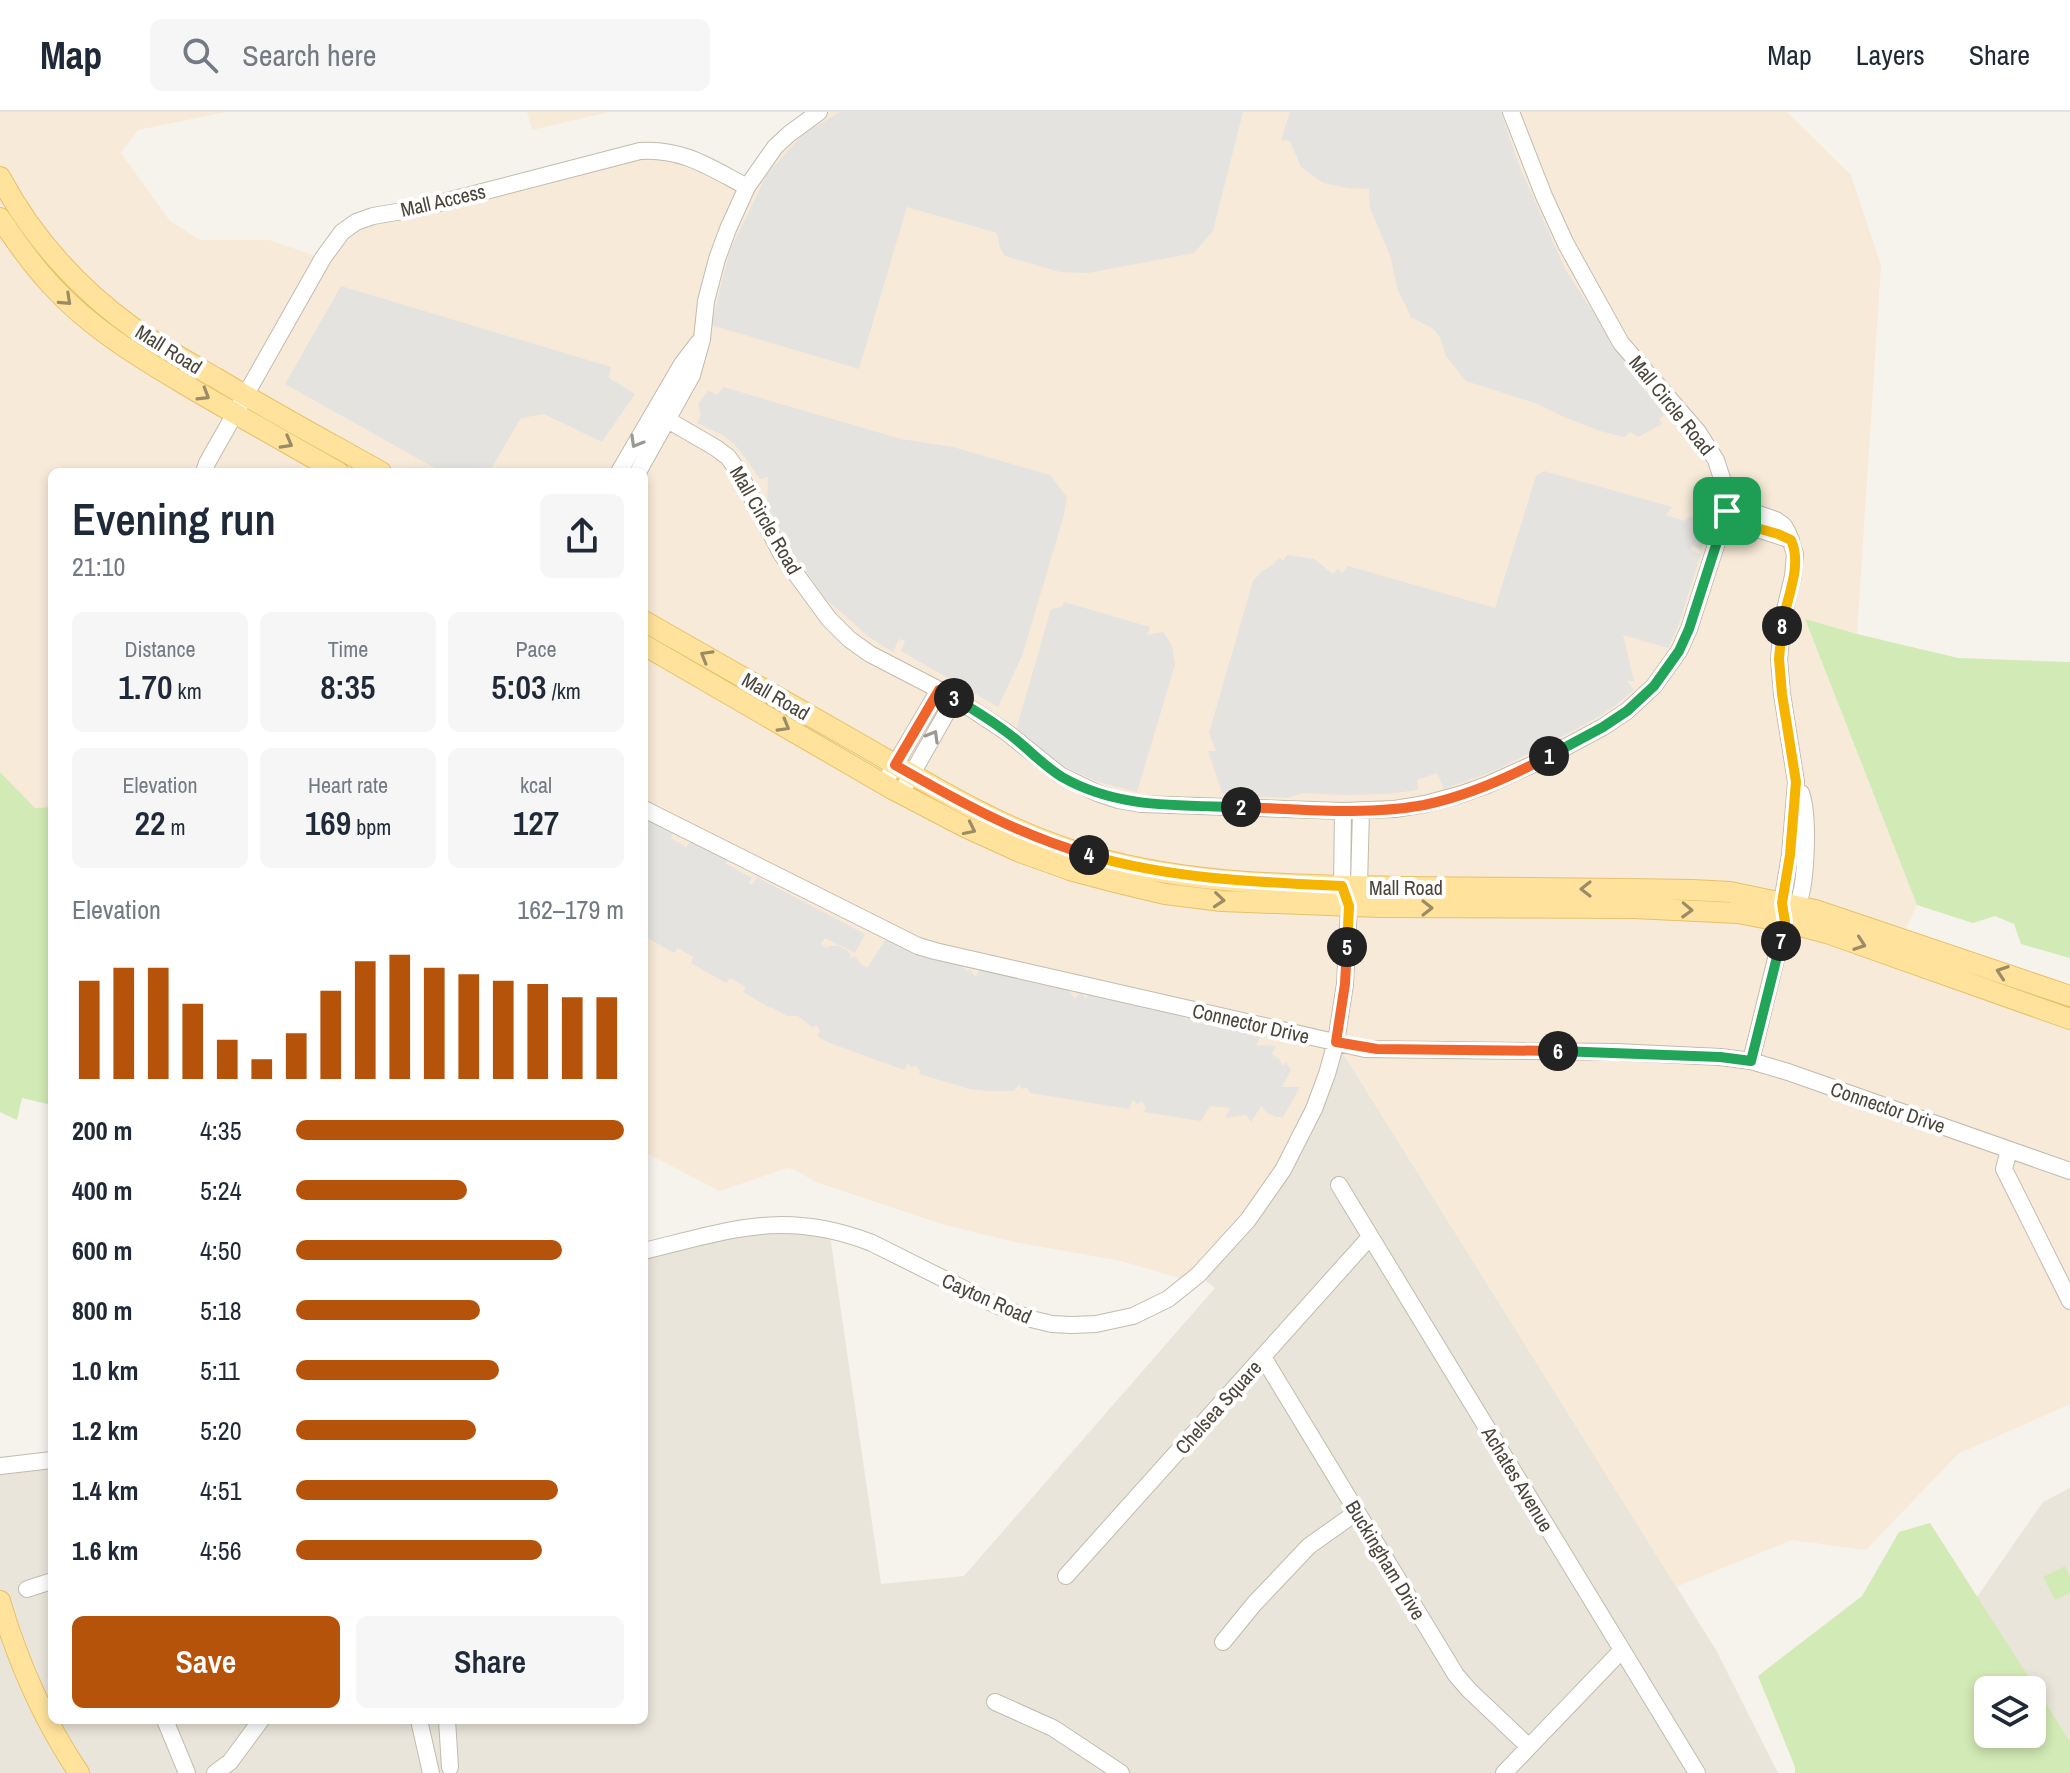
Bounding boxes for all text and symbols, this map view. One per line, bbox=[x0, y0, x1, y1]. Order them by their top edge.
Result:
search box bbox=[150, 19, 710, 91]
text: Map bbox=[40, 30, 102, 81]
icon: search bbox=[178, 33, 222, 77]
text: Search here bbox=[242, 35, 376, 75]
text: Map bbox=[1767, 36, 1812, 74]
text: Layers bbox=[1856, 36, 1925, 74]
text: Share bbox=[1969, 36, 2030, 74]
street label: Mall Access bbox=[398, 177, 488, 223]
one-way arrow bbox=[56, 290, 71, 304]
street label: Mall Road bbox=[131, 318, 207, 380]
street label: Mall Circle Road bbox=[1623, 349, 1721, 461]
one-way arrow bbox=[195, 386, 210, 401]
one-way arrow bbox=[278, 433, 293, 449]
one-way arrow bbox=[631, 433, 646, 448]
street label: Mall Circle Road bbox=[724, 461, 808, 579]
pin bbox=[1693, 477, 1761, 545]
text: Evening run bbox=[72, 489, 276, 549]
icon: arrive bbox=[1705, 489, 1749, 533]
button: share bbox=[540, 494, 624, 578]
text: 21:10 bbox=[72, 549, 125, 584]
pin: 8 bbox=[1762, 606, 1802, 646]
text: 8 bbox=[1777, 611, 1787, 641]
text: Distance bbox=[124, 634, 196, 664]
text: Time bbox=[328, 634, 368, 664]
text: Pace bbox=[515, 634, 557, 664]
one-way arrow bbox=[700, 650, 715, 666]
text: 1.70 bbox=[118, 664, 173, 710]
text: 8:35 bbox=[320, 664, 376, 710]
text: 5:03 bbox=[491, 664, 547, 710]
street label: Mall Road bbox=[737, 666, 815, 726]
text: km bbox=[173, 676, 202, 706]
text: /km bbox=[547, 676, 581, 706]
pin: 3 bbox=[934, 678, 974, 718]
text: 3 bbox=[949, 683, 959, 713]
one-way arrow bbox=[775, 716, 790, 732]
one-way arrow bbox=[923, 730, 939, 745]
pin: 1 bbox=[1529, 736, 1569, 776]
text: 1 bbox=[1544, 741, 1554, 771]
text: Elevation bbox=[122, 770, 198, 800]
text: Heart rate bbox=[308, 770, 388, 800]
text: kcal bbox=[520, 770, 552, 800]
pin: 2 bbox=[1221, 787, 1261, 827]
text: 2 bbox=[1236, 792, 1246, 822]
text: 22 bbox=[134, 800, 165, 846]
text: 169 bbox=[305, 800, 351, 846]
text: 127 bbox=[513, 800, 559, 846]
text: m bbox=[165, 812, 186, 842]
text: bpm bbox=[351, 812, 391, 842]
one-way arrow bbox=[962, 819, 976, 835]
pin: 4 bbox=[1069, 835, 1109, 875]
text: 4 bbox=[1084, 840, 1094, 870]
street label: Mall Road bbox=[1369, 874, 1443, 901]
one-way arrow bbox=[1579, 880, 1592, 897]
one-way arrow bbox=[1212, 891, 1225, 908]
text: Elevation bbox=[72, 892, 161, 927]
text: 162–179 m bbox=[517, 892, 624, 927]
one-way arrow bbox=[1421, 899, 1434, 916]
one-way arrow bbox=[1681, 901, 1694, 918]
pin: 7 bbox=[1761, 921, 1801, 961]
text: 7 bbox=[1776, 926, 1786, 956]
pin: 5 bbox=[1327, 927, 1367, 967]
text: 5 bbox=[1342, 932, 1352, 962]
one-way arrow bbox=[1852, 934, 1866, 950]
one-way arrow bbox=[1996, 966, 2010, 982]
street label: Connector Drive bbox=[1190, 996, 1312, 1050]
pin: 6 bbox=[1538, 1031, 1578, 1071]
text: 6 bbox=[1553, 1036, 1563, 1066]
street label: Connector Drive bbox=[1827, 1075, 1949, 1139]
text: 200 m bbox=[72, 1113, 132, 1148]
text: 4:35 bbox=[200, 1113, 242, 1148]
text: 400 m bbox=[72, 1173, 132, 1208]
text: 5:24 bbox=[200, 1173, 242, 1208]
text: 600 m bbox=[72, 1233, 132, 1268]
text: 4:50 bbox=[200, 1233, 242, 1268]
street label: Cayton Road bbox=[938, 1266, 1036, 1330]
text: 800 m bbox=[72, 1293, 132, 1328]
text: 5:18 bbox=[200, 1293, 242, 1328]
text: 1.0 km bbox=[72, 1353, 138, 1388]
text: 5:11 bbox=[200, 1353, 240, 1388]
street label: Chelsea Square bbox=[1169, 1354, 1267, 1460]
text: 1.2 km bbox=[72, 1413, 138, 1448]
text: 5:20 bbox=[200, 1413, 242, 1448]
street label: Achates Avenue bbox=[1475, 1421, 1560, 1537]
text: 1.4 km bbox=[72, 1473, 138, 1508]
text: 4:51 bbox=[200, 1473, 242, 1508]
street label: Buckingham Drive bbox=[1340, 1495, 1432, 1625]
text: 1.6 km bbox=[72, 1533, 138, 1568]
text: 4:56 bbox=[200, 1533, 242, 1568]
button: Save bbox=[72, 1616, 340, 1708]
button: Share bbox=[356, 1616, 624, 1708]
map controls bbox=[1974, 1676, 2046, 1748]
button: layers bbox=[1974, 1676, 2046, 1748]

